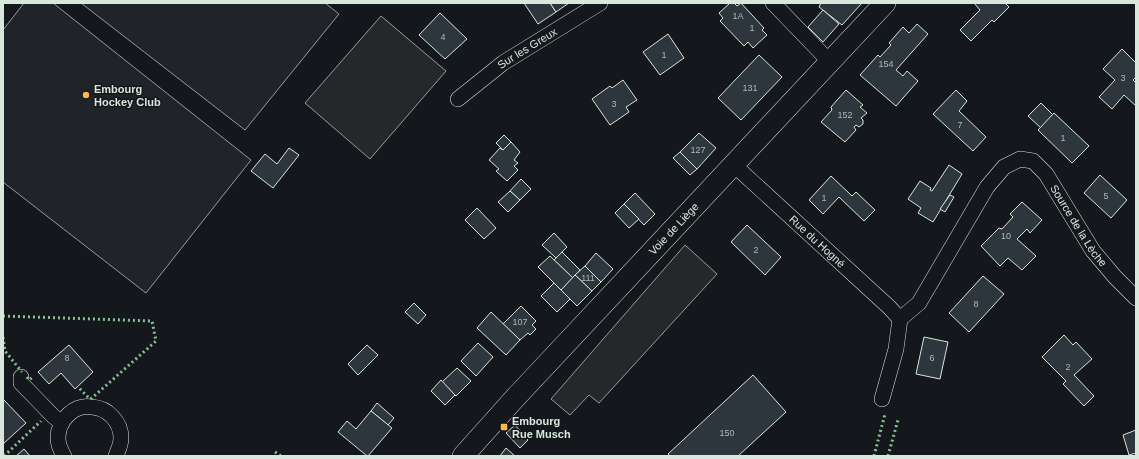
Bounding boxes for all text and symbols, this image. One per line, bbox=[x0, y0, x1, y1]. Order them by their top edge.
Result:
house number: 1A bbox=[732, 11, 744, 21]
house number: 1 bbox=[749, 23, 755, 33]
street label: Sur les Greux bbox=[495, 25, 559, 71]
house number: 4 bbox=[440, 32, 446, 42]
house number: 1 bbox=[661, 50, 667, 60]
house number: 154 bbox=[878, 59, 894, 69]
house number: 3 bbox=[1120, 73, 1126, 83]
place label: Embourg Hockey Club bbox=[94, 83, 161, 108]
house number: 131 bbox=[742, 83, 758, 93]
marker: Embourg Hockey Club bbox=[81, 90, 91, 100]
house number: 3 bbox=[611, 99, 617, 109]
house number: 152 bbox=[837, 110, 853, 120]
house number: 7 bbox=[957, 120, 963, 130]
house number: 1 bbox=[1060, 133, 1066, 143]
house number: 127 bbox=[690, 145, 706, 155]
street label: Source de la Lèche bbox=[1048, 182, 1109, 269]
house number: 5 bbox=[1103, 191, 1109, 201]
house number: 1 bbox=[821, 193, 827, 203]
street label: Voie de Liège bbox=[646, 200, 701, 257]
street label: Rue du Hogné bbox=[787, 213, 848, 270]
house number: 10 bbox=[1001, 231, 1011, 241]
house number: 2 bbox=[753, 245, 759, 255]
house number: 111 bbox=[581, 273, 595, 283]
house number: 8 bbox=[973, 299, 979, 309]
house number: 107 bbox=[512, 317, 528, 327]
house number: 8 bbox=[64, 353, 70, 363]
house number: 6 bbox=[929, 353, 935, 363]
house number: 2 bbox=[1065, 362, 1071, 372]
place label: Embourg Rue Musch bbox=[512, 415, 571, 440]
marker: Embourg Rue Musch bbox=[499, 422, 509, 432]
house number: 150 bbox=[719, 428, 735, 438]

